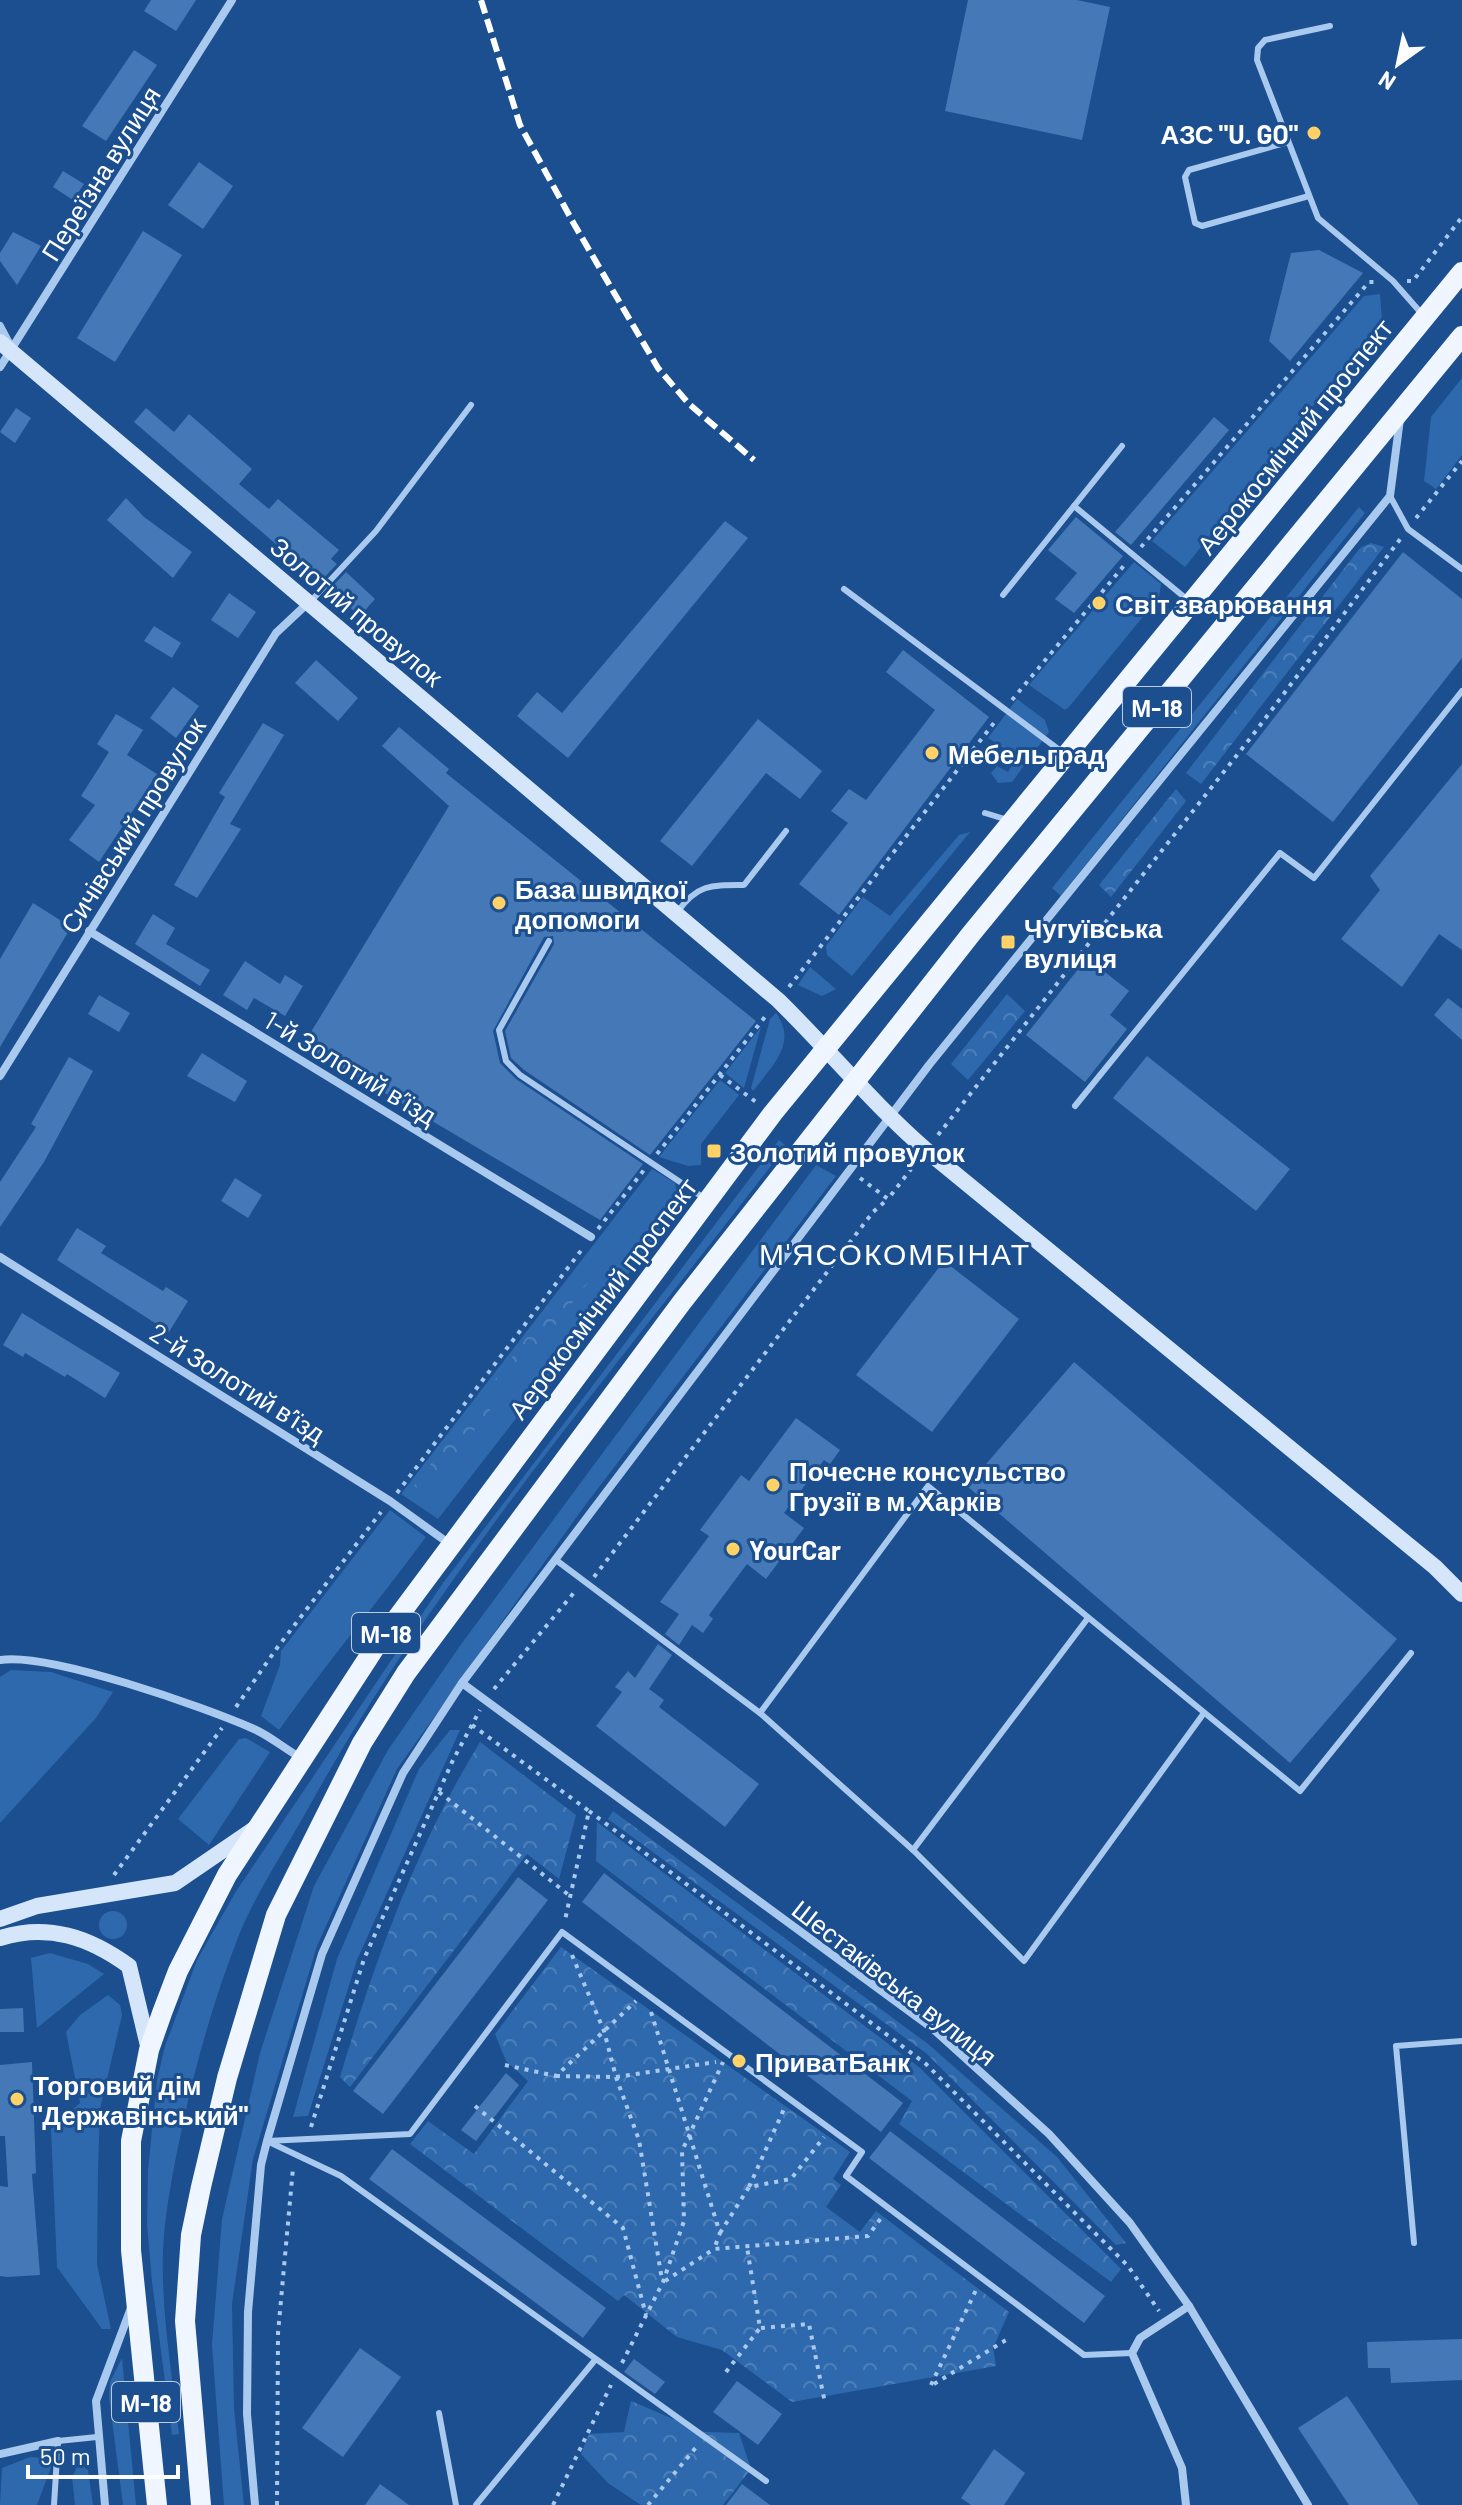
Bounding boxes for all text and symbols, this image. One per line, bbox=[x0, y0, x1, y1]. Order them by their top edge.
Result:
north arrow bbox=[1358, 24, 1438, 104]
text: N bbox=[1373, 67, 1400, 97]
street label: Переїзна вулиця bbox=[34, 80, 166, 266]
place label: АЗС "U. GO" bbox=[1160, 118, 1299, 149]
marker: АЗС "U. GO" bbox=[1305, 124, 1323, 142]
street label: Аерокосмічний проспект bbox=[1190, 312, 1399, 560]
street label: Золотий провулок bbox=[265, 530, 450, 692]
place label: Світ зварювання bbox=[1115, 588, 1333, 619]
marker: Світ зварювання bbox=[1090, 594, 1108, 612]
road number: М-18 bbox=[1123, 687, 1191, 727]
street label: Сичівський провулок bbox=[53, 711, 211, 938]
place label: Мебельград bbox=[948, 738, 1105, 769]
marker: Мебельград bbox=[923, 744, 941, 762]
place label: База швидкої допомоги bbox=[515, 873, 687, 934]
marker: База швидкої допомоги bbox=[490, 894, 508, 912]
place label: Чугуївська вулиця bbox=[1024, 912, 1163, 973]
marker: Чугуївська вулиця bbox=[999, 933, 1017, 951]
street label: 1-й Золотий в’їзд bbox=[259, 1003, 443, 1131]
place label: Золотий провулок bbox=[730, 1136, 966, 1167]
marker: Золотий провулок bbox=[705, 1142, 723, 1160]
street label: Аерокосмічний проспект bbox=[501, 1171, 703, 1425]
district label: М'ЯСОКОМБІНАТ bbox=[759, 1235, 1031, 1271]
street label: 2-й Золотий в’їзд bbox=[145, 1316, 331, 1448]
place label: Почесне консульство Грузії в м. Харків bbox=[789, 1455, 1066, 1516]
marker: Почесне консульство Грузії в м. Харків bbox=[764, 1476, 782, 1494]
place label: YourCar bbox=[749, 1534, 841, 1565]
marker: YourCar bbox=[724, 1540, 742, 1558]
road number: М-18 bbox=[352, 1613, 420, 1653]
street label: Шестаківська вулиця bbox=[787, 1893, 1003, 2071]
place label: ПриватБанк bbox=[755, 2046, 911, 2077]
marker: ПриватБанк bbox=[730, 2052, 748, 2070]
place label: Торговий дім "Державінський" bbox=[33, 2069, 249, 2130]
marker: Торговий дім "Державінський" bbox=[8, 2090, 26, 2108]
road number: М-18 bbox=[112, 2382, 180, 2422]
scale bar bbox=[28, 2429, 178, 2479]
text: 50 m bbox=[40, 2441, 91, 2470]

